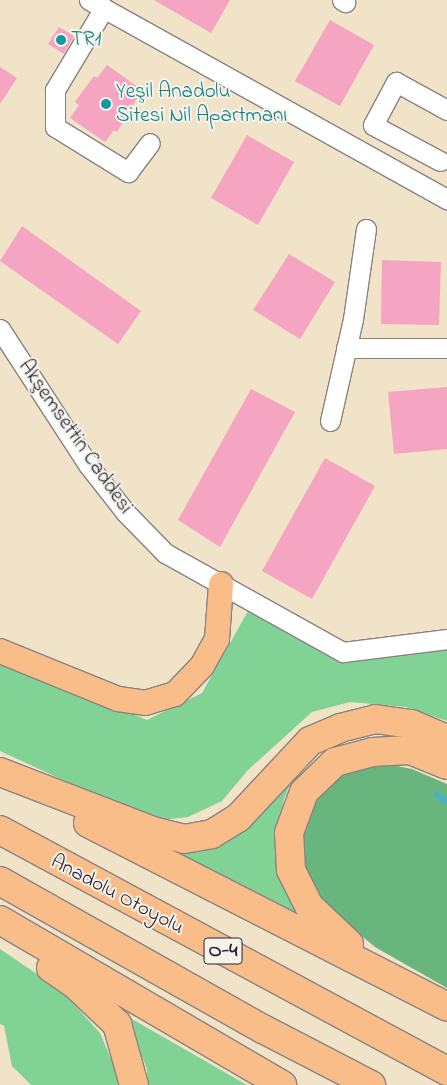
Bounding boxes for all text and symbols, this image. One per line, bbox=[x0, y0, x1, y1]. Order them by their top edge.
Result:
place label: TR1 bbox=[71, 27, 101, 53]
marker: TR1 bbox=[55, 34, 67, 46]
place label: Yeşil Anadolu Sitesi Nil Apartmanı bbox=[116, 79, 287, 129]
marker: Yeşil Anadolu Sitesi Nil Apartmanı bbox=[100, 98, 112, 110]
street label: Akşemsettin Caddesi bbox=[12, 355, 138, 519]
street label: Anadolu Otoyolu bbox=[46, 849, 188, 941]
road number: O-4 bbox=[203, 934, 243, 968]

